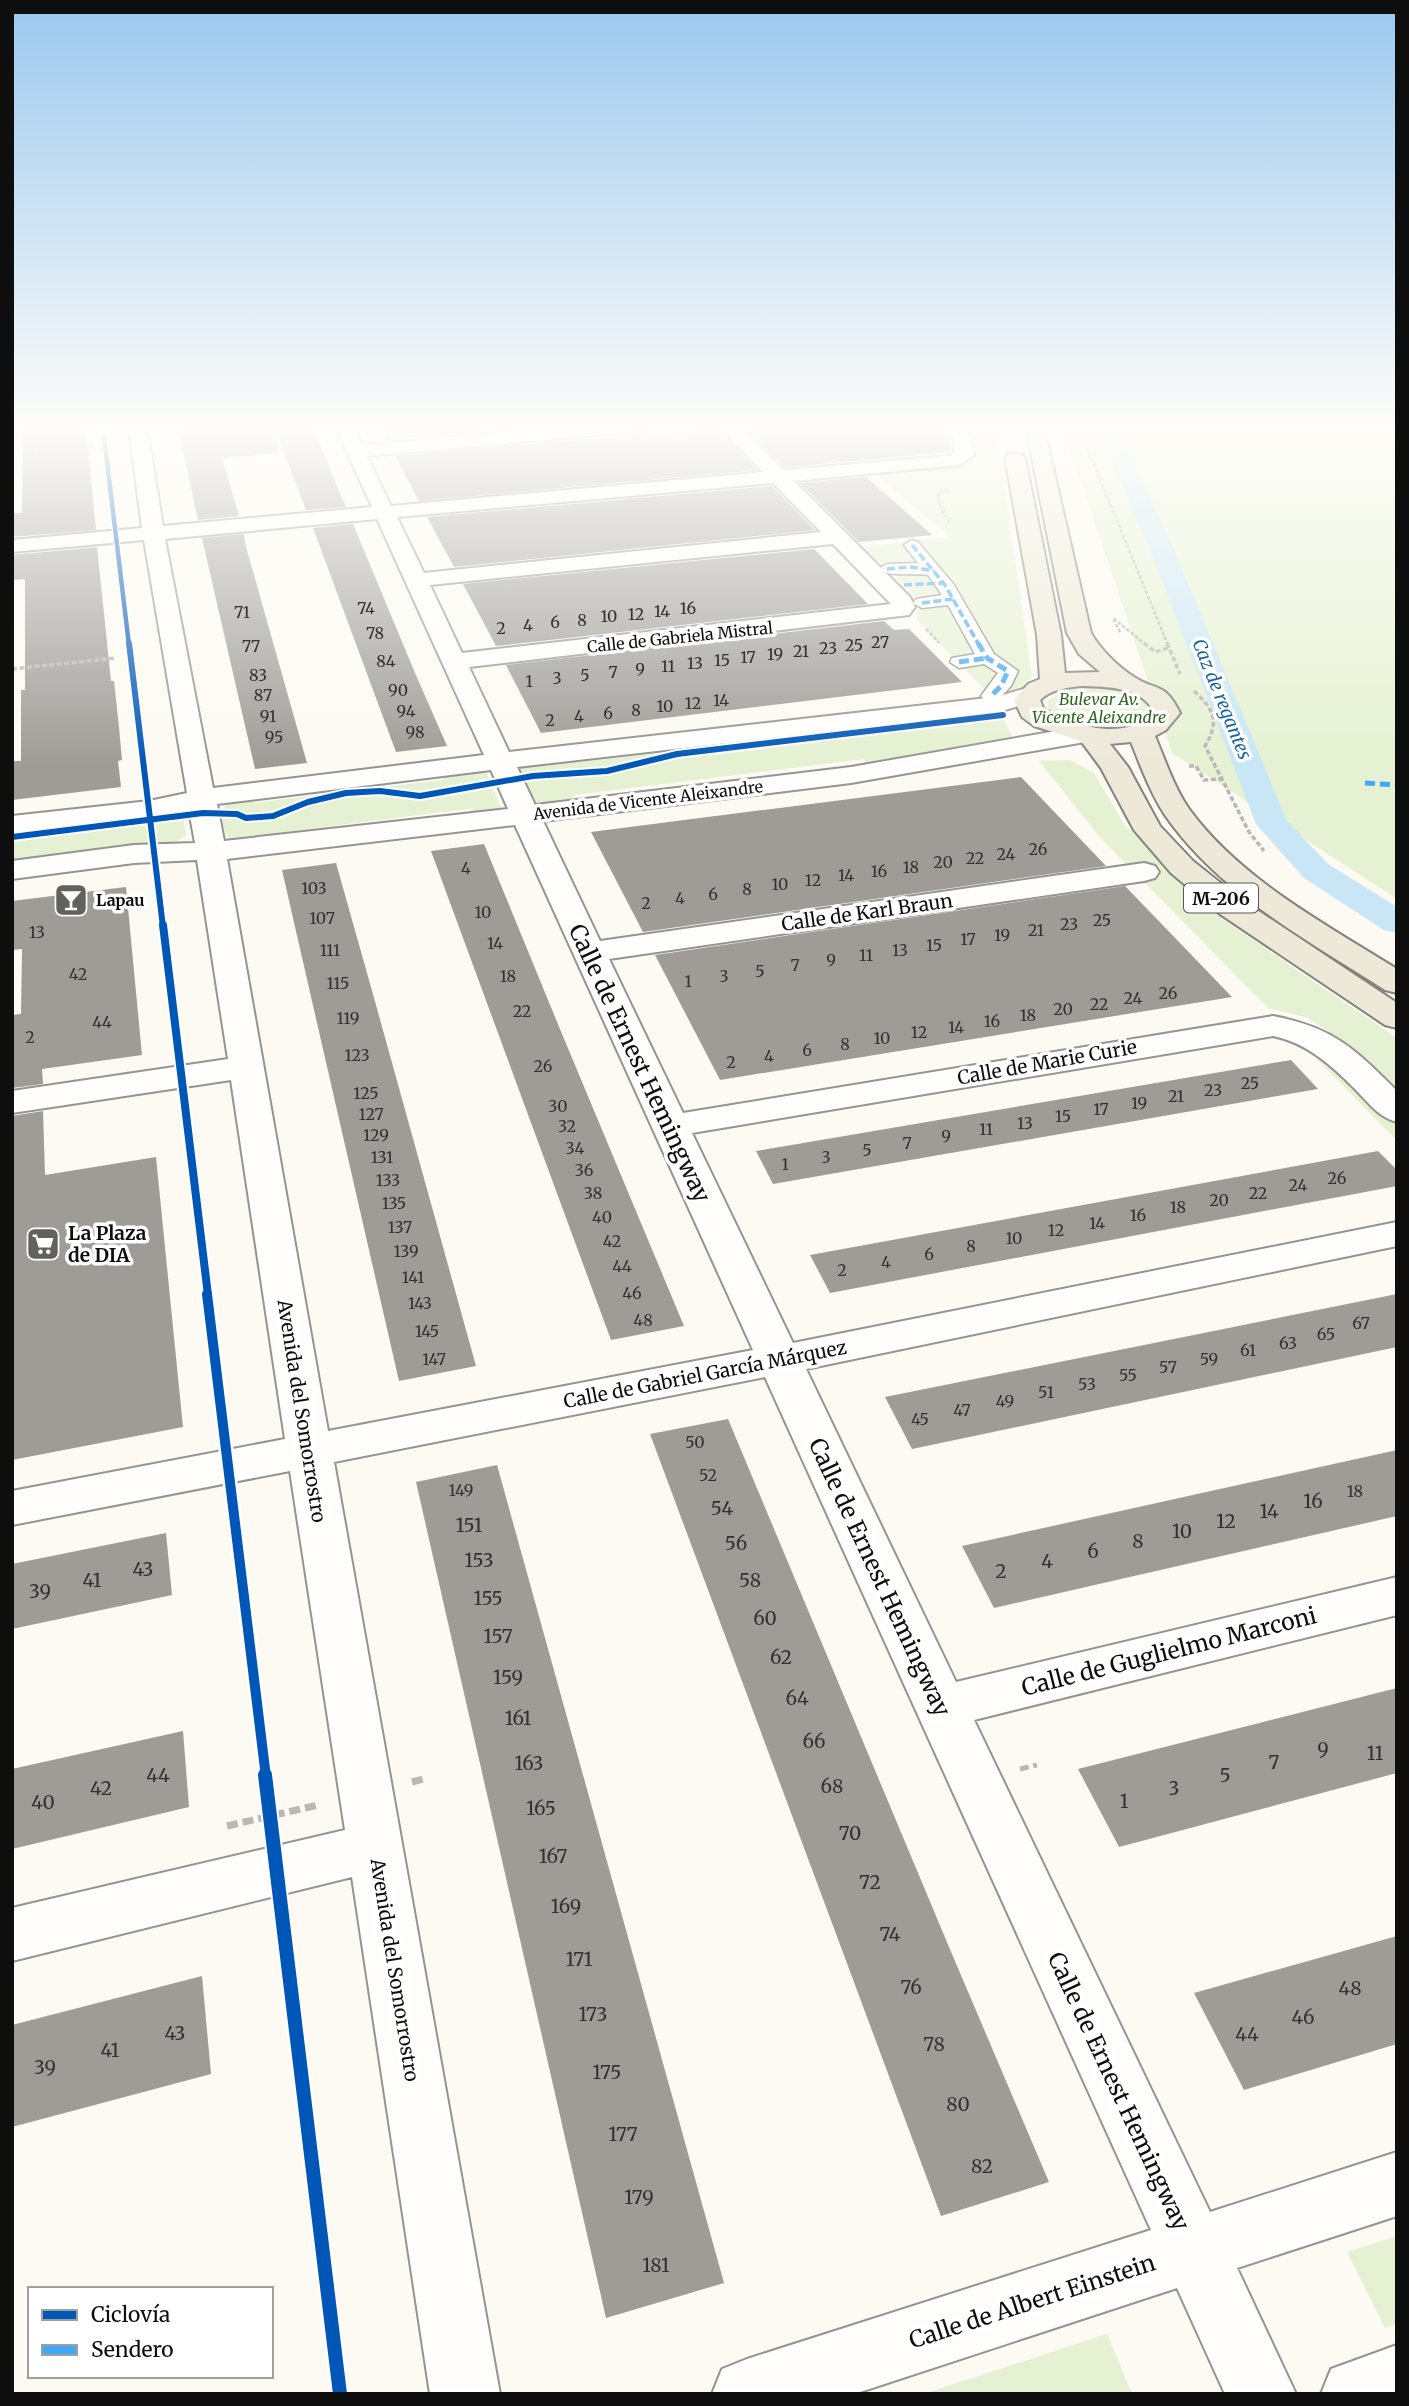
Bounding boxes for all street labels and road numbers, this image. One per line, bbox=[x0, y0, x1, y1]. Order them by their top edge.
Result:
street label: Calle de Gabriela Mistral bbox=[586, 617, 774, 657]
street label: Avenida de Vicente Aleixandre bbox=[531, 776, 764, 824]
road number: M-206 bbox=[1184, 884, 1258, 912]
street label: Calle de Karl Braun bbox=[780, 888, 955, 936]
street label: Calle de Ernest Hemingway bbox=[563, 919, 718, 1207]
street label: Calle de Marie Curie bbox=[955, 1034, 1139, 1090]
street label: Avenida del Somorrostro bbox=[272, 1297, 332, 1524]
street label: Calle de Gabriel García Márquez bbox=[561, 1335, 849, 1413]
street label: Calle de Ernest Hemingway bbox=[803, 1433, 958, 1721]
street label: Calle de Guglielmo Marconi bbox=[1019, 1600, 1319, 1702]
street label: Avenida del Somorrostro bbox=[365, 1856, 425, 2083]
street label: Calle de Ernest Hemingway bbox=[1042, 1947, 1197, 2235]
street label: Calle de Albert Einstein bbox=[905, 2247, 1159, 2355]

